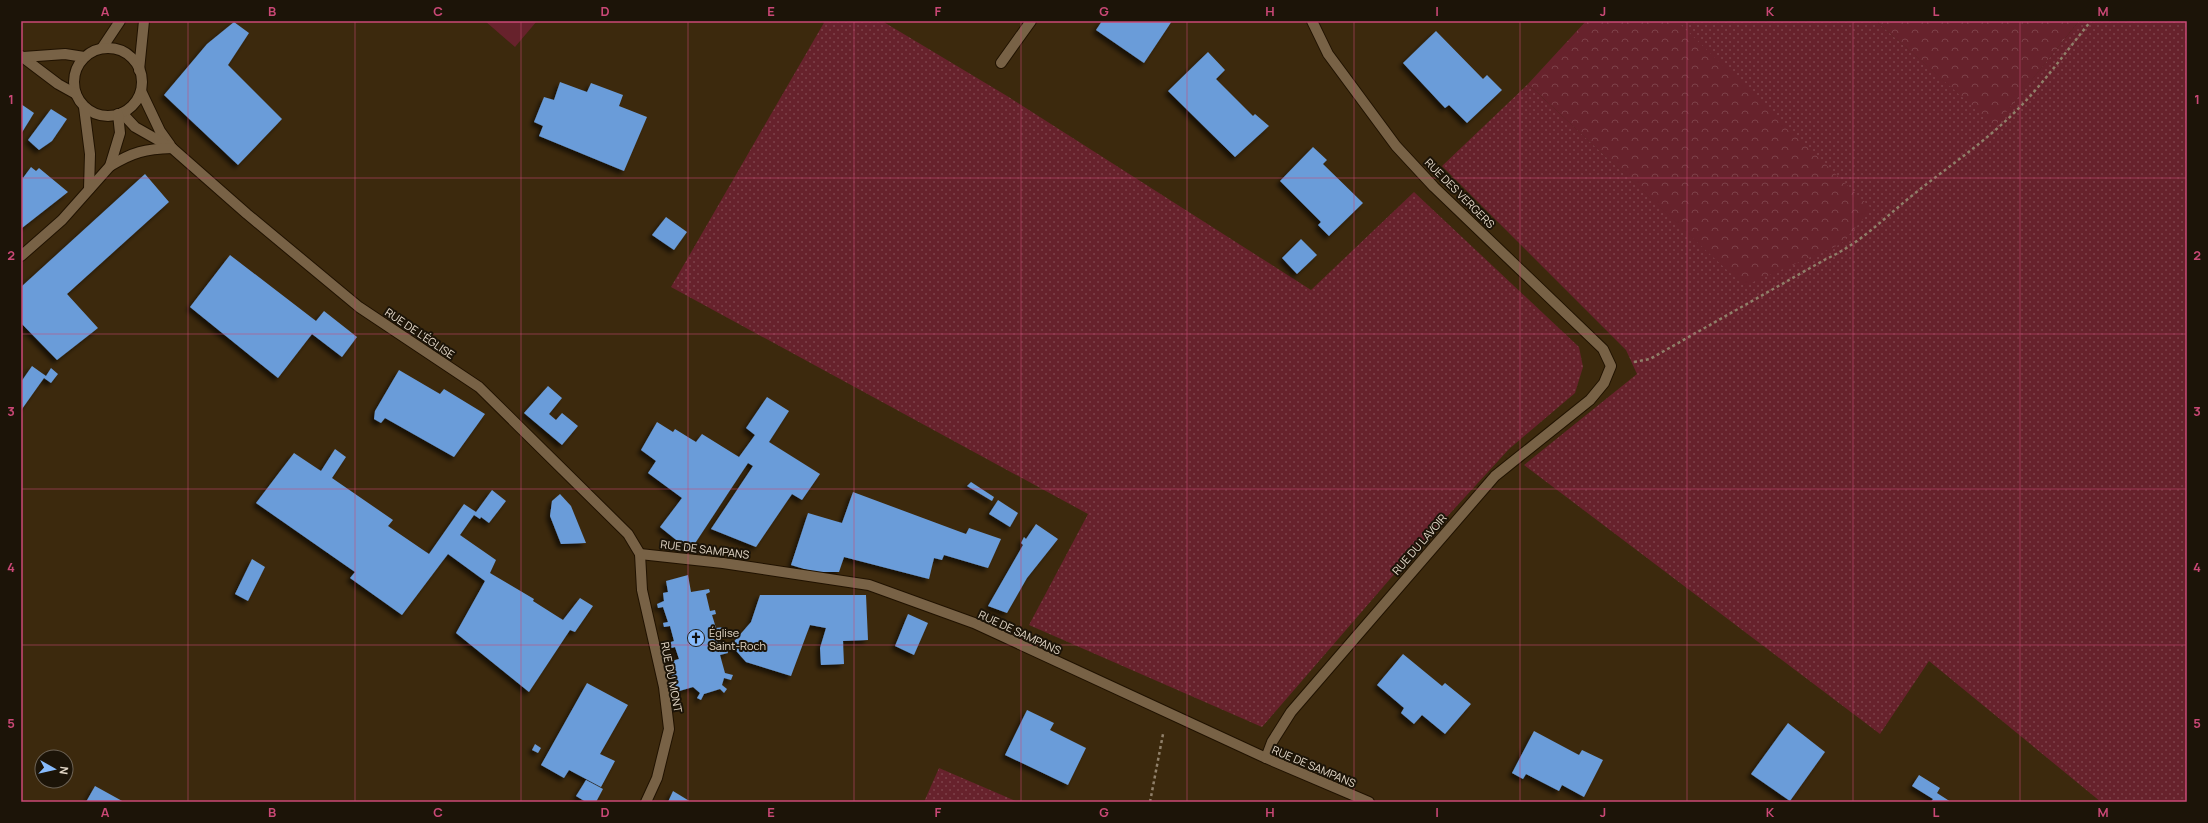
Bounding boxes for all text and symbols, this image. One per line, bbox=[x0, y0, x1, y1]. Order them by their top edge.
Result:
text: A bbox=[101, 2, 110, 20]
text: B bbox=[268, 2, 276, 20]
text: C bbox=[433, 2, 443, 20]
text: D bbox=[600, 2, 610, 20]
text: E bbox=[767, 2, 775, 20]
text: F bbox=[935, 2, 942, 20]
text: G bbox=[1099, 2, 1109, 20]
text: H bbox=[1265, 2, 1275, 20]
text: I bbox=[1435, 2, 1439, 20]
text: J bbox=[1600, 2, 1606, 20]
text: K bbox=[1766, 2, 1775, 20]
text: L bbox=[1933, 2, 1940, 20]
text: M bbox=[2097, 2, 2109, 20]
text: 1 bbox=[8, 90, 14, 108]
text: 1 bbox=[2194, 90, 2200, 108]
street label: RUE DES VERGERS bbox=[1422, 155, 1498, 231]
text: 2 bbox=[7, 246, 15, 264]
text: 2 bbox=[2193, 246, 2201, 264]
street label: RUE DE L'ÉGLISE bbox=[382, 304, 458, 362]
text: 3 bbox=[7, 402, 15, 420]
text: 3 bbox=[2193, 402, 2201, 420]
street label: RUE DU LAVOIR bbox=[1388, 510, 1450, 578]
street label: RUE DE SAMPANS bbox=[660, 536, 750, 562]
text: 4 bbox=[7, 558, 15, 576]
text: 4 bbox=[2193, 558, 2201, 576]
street label: RUE DE SAMPANS bbox=[976, 606, 1064, 658]
place label: Église Saint-Roch bbox=[709, 625, 766, 653]
church icon: Église Saint-Roch bbox=[686, 628, 706, 648]
street label: RUE DU MONT bbox=[658, 640, 686, 714]
text: 5 bbox=[7, 714, 15, 732]
text: 5 bbox=[2193, 714, 2201, 732]
street label: RUE DE SAMPANS bbox=[1270, 742, 1358, 790]
north arrow bbox=[34, 749, 74, 789]
text: N bbox=[56, 766, 72, 776]
text: A bbox=[101, 803, 110, 821]
text: B bbox=[268, 803, 276, 821]
text: C bbox=[433, 803, 443, 821]
text: D bbox=[600, 803, 610, 821]
text: E bbox=[767, 803, 775, 821]
text: F bbox=[935, 803, 942, 821]
text: G bbox=[1099, 803, 1109, 821]
text: H bbox=[1265, 803, 1275, 821]
text: I bbox=[1435, 803, 1439, 821]
text: J bbox=[1600, 803, 1606, 821]
text: K bbox=[1766, 803, 1775, 821]
text: L bbox=[1933, 803, 1940, 821]
text: M bbox=[2097, 803, 2109, 821]

